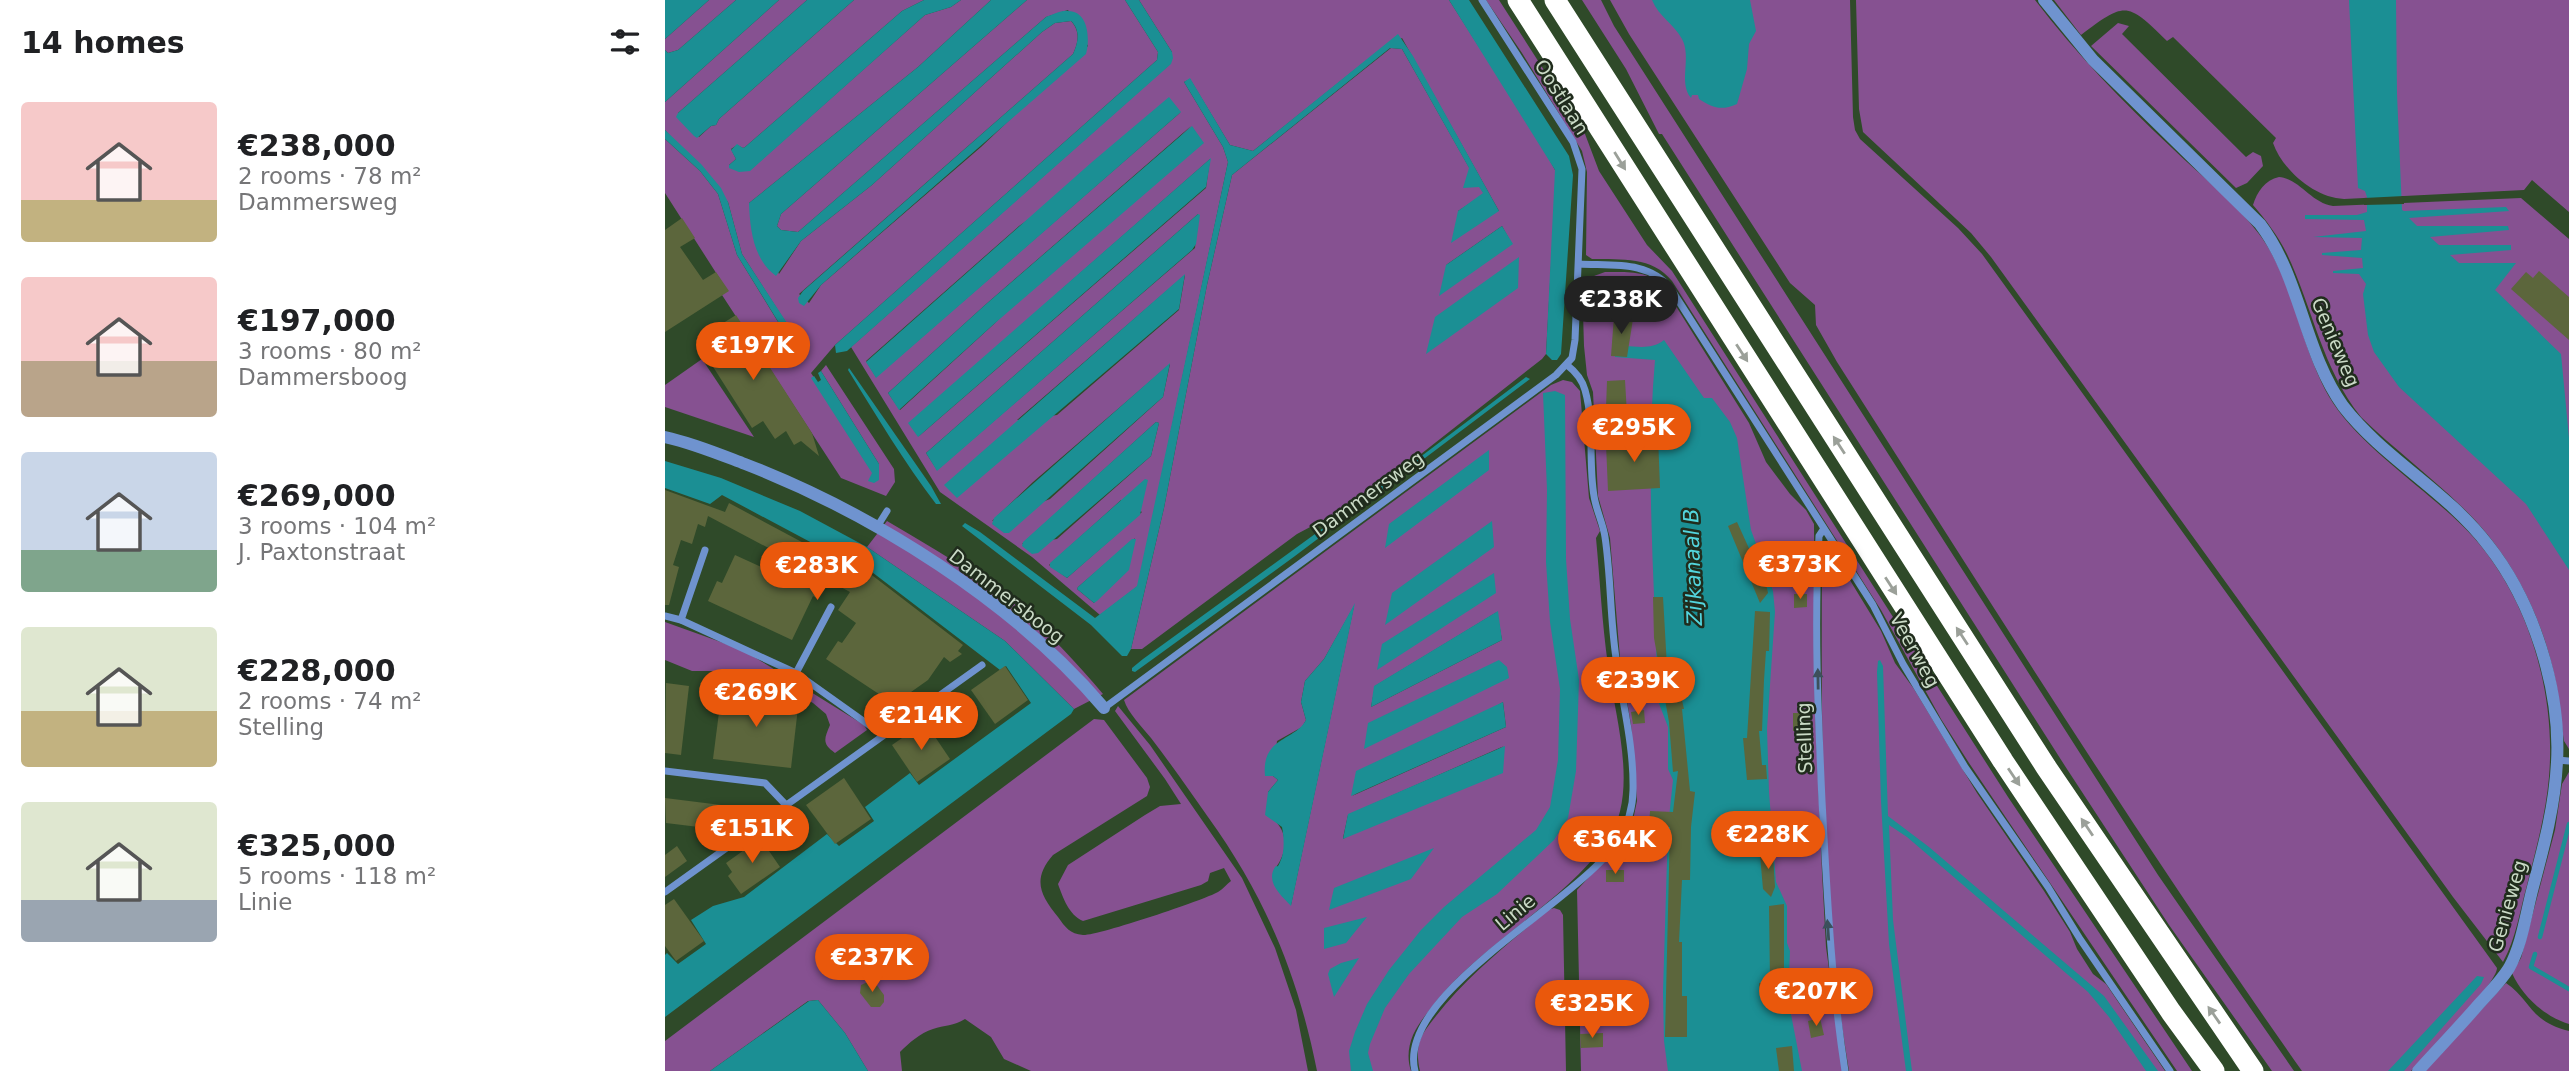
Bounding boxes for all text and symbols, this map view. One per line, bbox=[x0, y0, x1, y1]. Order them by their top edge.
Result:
icon: filters bbox=[606, 23, 644, 61]
text: 14 homes bbox=[21, 25, 185, 60]
street label: Oostlaan bbox=[1530, 55, 1594, 139]
text: €238,000 bbox=[238, 128, 396, 163]
icon: home bbox=[77, 130, 161, 214]
one-way arrow bbox=[1614, 151, 1627, 171]
text: 2 rooms · 78 m² bbox=[238, 163, 422, 189]
text: Dammersweg bbox=[238, 189, 398, 215]
pin: €238K bbox=[1572, 276, 1670, 336]
text: €238K bbox=[1580, 286, 1662, 312]
street label: Genieweg bbox=[2307, 294, 2365, 390]
text: €197,000 bbox=[238, 303, 396, 338]
icon: home bbox=[77, 305, 161, 389]
pin: €197K bbox=[704, 322, 802, 382]
text: €197K bbox=[712, 332, 794, 358]
text: 3 rooms · 80 m² bbox=[238, 338, 422, 364]
one-way arrow bbox=[1736, 343, 1749, 363]
text: Dammersboog bbox=[238, 364, 408, 390]
pin: €295K bbox=[1585, 405, 1683, 464]
text: €295K bbox=[1593, 414, 1675, 440]
one-way arrow bbox=[1833, 435, 1846, 455]
street label: Dammersweg bbox=[1308, 446, 1428, 542]
text: €269,000 bbox=[238, 478, 396, 513]
icon: home bbox=[77, 480, 161, 564]
water label: Zijkanaal B bbox=[1679, 508, 1707, 627]
text: 3 rooms · 104 m² bbox=[238, 513, 436, 539]
text: J. Paxtonstraat bbox=[238, 539, 405, 565]
pin: €283K bbox=[768, 542, 866, 602]
pin: €373K bbox=[1751, 542, 1849, 601]
street label: Dammersboog bbox=[945, 544, 1069, 648]
text: €373K bbox=[1759, 551, 1841, 577]
text: €283K bbox=[776, 552, 858, 578]
one-way arrow bbox=[1885, 576, 1898, 596]
street label: Veerweg bbox=[1885, 609, 1945, 691]
one-way arrow bbox=[1956, 627, 1969, 646]
text: €228,000 bbox=[238, 653, 396, 688]
icon: home bbox=[77, 655, 161, 739]
pin: €239K bbox=[1589, 658, 1687, 717]
text: €239K bbox=[1597, 667, 1679, 693]
one-way arrow bbox=[1812, 667, 1824, 689]
pin: €269K bbox=[707, 670, 805, 729]
text: €269K bbox=[715, 679, 797, 705]
text: 2 rooms · 74 m² bbox=[238, 688, 422, 714]
pin: €214K bbox=[872, 692, 970, 752]
text: €214K bbox=[880, 702, 962, 728]
street label: Stelling bbox=[1792, 702, 1816, 774]
text: Stelling bbox=[238, 714, 324, 740]
one-way arrow bbox=[2007, 768, 2020, 787]
pin: €151K bbox=[703, 806, 801, 865]
pin: €228K bbox=[1719, 812, 1817, 871]
text: €151K bbox=[711, 815, 793, 841]
pin: €364K bbox=[1566, 816, 1664, 876]
one-way arrow bbox=[2080, 818, 2094, 836]
text: €228K bbox=[1727, 821, 1809, 847]
text: €364K bbox=[1574, 826, 1656, 852]
text: €325,000 bbox=[238, 828, 396, 863]
icon: home bbox=[77, 830, 161, 914]
street label: Genieweg bbox=[2483, 857, 2531, 955]
text: 5 rooms · 118 m² bbox=[238, 863, 436, 889]
text: Linie bbox=[238, 889, 292, 915]
street label: Linie bbox=[1491, 889, 1539, 935]
one-way arrow bbox=[1822, 919, 1833, 941]
pin: €237K bbox=[823, 934, 921, 994]
text: €237K bbox=[831, 944, 913, 970]
pin: €207K bbox=[1767, 968, 1865, 1028]
text: €207K bbox=[1775, 978, 1857, 1004]
pin: €325K bbox=[1543, 981, 1641, 1040]
text: €325K bbox=[1551, 990, 1633, 1016]
one-way arrow bbox=[2208, 1006, 2221, 1025]

